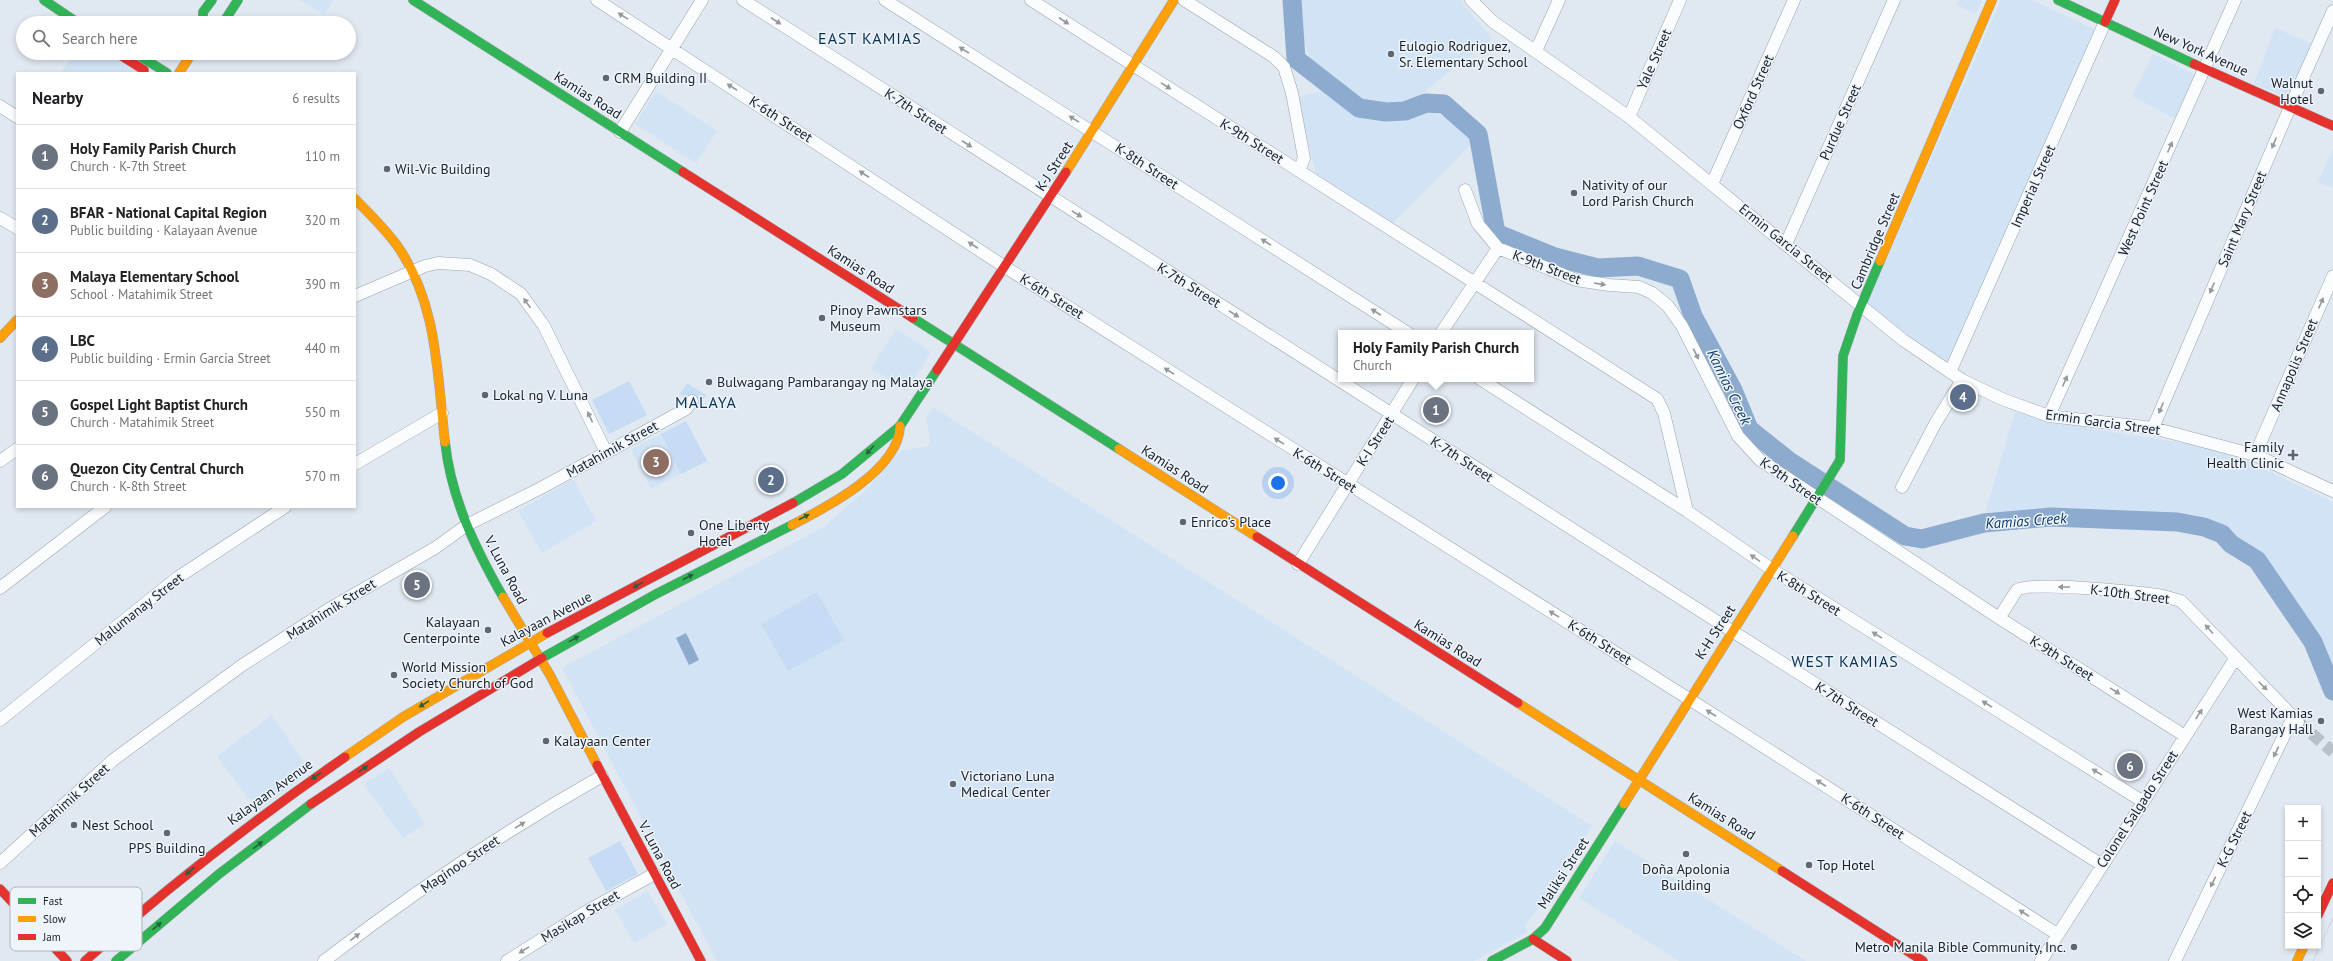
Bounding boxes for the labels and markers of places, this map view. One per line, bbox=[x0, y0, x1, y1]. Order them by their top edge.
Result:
place label: Eulogio Rodriguez, Sr. Elementary School bbox=[1399, 37, 1528, 71]
marker: Eulogio Rodriguez, Sr. Elementary School bbox=[1386, 49, 1396, 59]
place label: CRM Building II bbox=[614, 69, 707, 87]
marker: CRM Building II bbox=[601, 73, 611, 83]
place label: Walnut Hotel bbox=[2271, 74, 2313, 108]
marker: Walnut Hotel bbox=[2316, 86, 2326, 96]
place label: Wil-Vic Building bbox=[395, 160, 491, 178]
marker: Wil-Vic Building bbox=[382, 164, 392, 174]
place label: Nativity of our Lord Parish Church bbox=[1582, 176, 1694, 210]
marker: Nativity of our Lord Parish Church bbox=[1569, 188, 1579, 198]
place label: Pinoy Pawnstars Museum bbox=[830, 301, 927, 335]
marker: Pinoy Pawnstars Museum bbox=[817, 313, 827, 323]
place label: Bulwagang Pambarangay ng Malaya bbox=[717, 373, 933, 391]
marker: Bulwagang Pambarangay ng Malaya bbox=[704, 377, 714, 387]
pin: 4 bbox=[1950, 382, 1976, 412]
place label: Lokal ng V. Luna bbox=[493, 386, 588, 404]
marker: Lokal ng V. Luna bbox=[480, 390, 490, 400]
pin: 1 bbox=[1423, 395, 1449, 425]
place label: Family Health Clinic bbox=[2207, 438, 2284, 472]
pin: 3 bbox=[643, 447, 669, 477]
marker: Family Health Clinic bbox=[2287, 449, 2299, 461]
pin: 2 bbox=[758, 465, 784, 495]
place label: Enrico's Place bbox=[1191, 513, 1271, 531]
place label: One Liberty Hotel bbox=[699, 516, 770, 550]
marker: Enrico's Place bbox=[1178, 517, 1188, 527]
marker: One Liberty Hotel bbox=[686, 528, 696, 538]
pin: 5 bbox=[404, 570, 430, 600]
place label: Kalayaan Centerpointe bbox=[403, 613, 480, 647]
marker: Kalayaan Centerpointe bbox=[483, 625, 493, 635]
place label: World Mission Society Church of God bbox=[402, 658, 533, 692]
marker: World Mission Society Church of God bbox=[389, 670, 399, 680]
place label: West Kamias Barangay Hall bbox=[2230, 704, 2313, 738]
marker: West Kamias Barangay Hall bbox=[2316, 716, 2326, 726]
place label: Kalayaan Center bbox=[554, 732, 651, 750]
marker: Kalayaan Center bbox=[541, 736, 551, 746]
pin: 6 bbox=[2117, 751, 2143, 781]
place label: Victoriano Luna Medical Center bbox=[960, 767, 1055, 801]
marker: Victoriano Luna Medical Center bbox=[948, 779, 958, 789]
place label: Nest School bbox=[82, 816, 153, 834]
marker: Nest School bbox=[69, 820, 79, 830]
marker: PPS Building bbox=[162, 828, 172, 838]
place label: PPS Building bbox=[129, 839, 205, 857]
marker: Doña Apolonia Building bbox=[1681, 849, 1691, 859]
place label: Top Hotel bbox=[1817, 856, 1875, 874]
place label: Doña Apolonia Building bbox=[1642, 860, 1730, 894]
marker: Top Hotel bbox=[1804, 860, 1814, 870]
place label: Metro Manila Bible Community, Inc. bbox=[1855, 938, 2066, 956]
marker: Metro Manila Bible Community, Inc. bbox=[2069, 942, 2079, 952]

